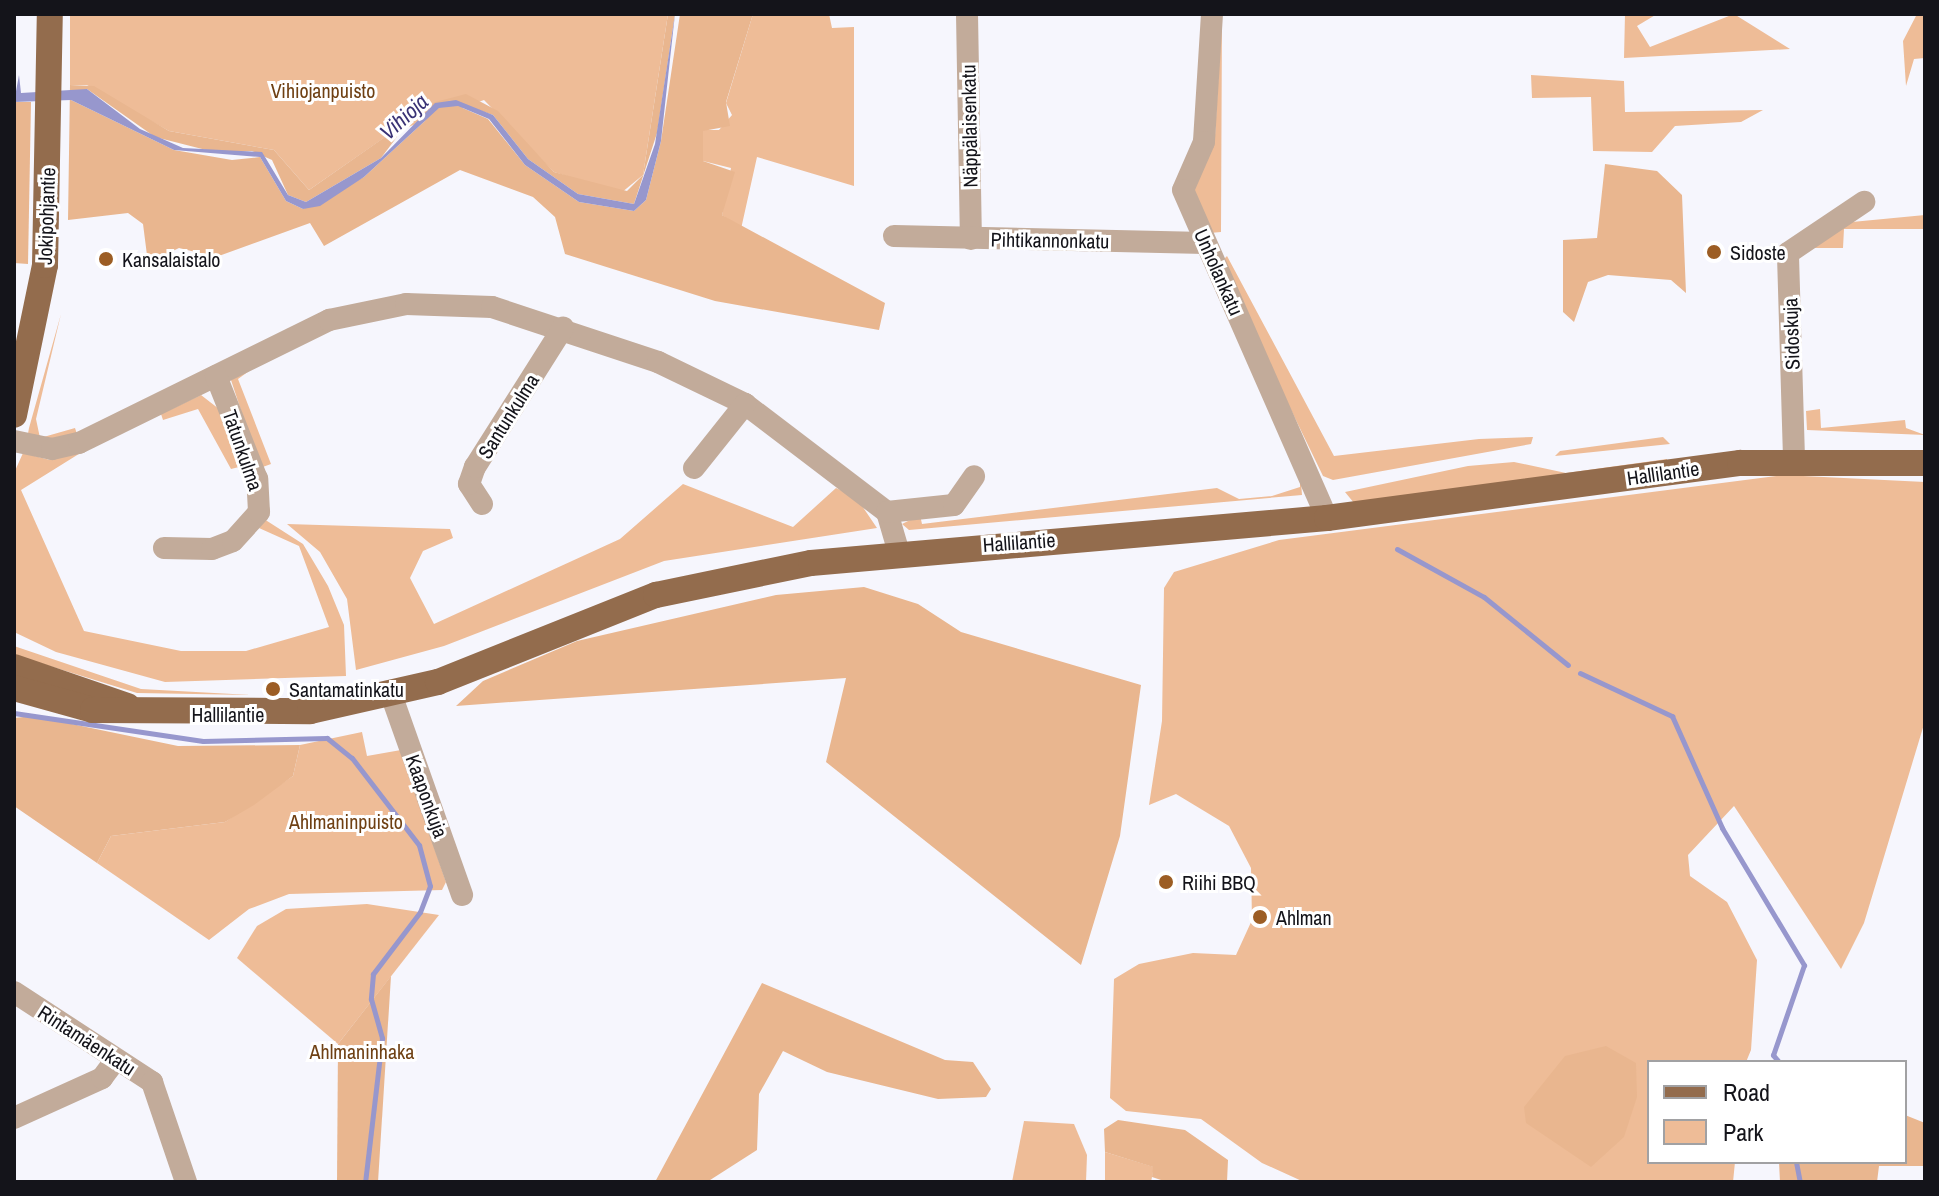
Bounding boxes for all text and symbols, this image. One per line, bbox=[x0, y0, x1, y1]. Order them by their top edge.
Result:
street label: Näppälaisenkatu bbox=[956, 64, 982, 188]
park label: Vihiojanpuisto bbox=[271, 78, 375, 102]
water label: Vihioja bbox=[374, 89, 434, 145]
street label: Jokipohjantie bbox=[32, 167, 60, 265]
street label: Unholankatu bbox=[1189, 225, 1249, 319]
street label: Pihtikannonkatu bbox=[991, 227, 1109, 253]
place label: Sidoste bbox=[1730, 240, 1786, 264]
marker: Sidoste bbox=[1705, 243, 1723, 261]
place label: Kansalaistalo bbox=[122, 247, 220, 271]
marker: Kansalaistalo bbox=[97, 250, 115, 268]
street label: Sidoskuja bbox=[1778, 298, 1804, 370]
street label: Santunkulma bbox=[472, 369, 544, 463]
street label: Tatunkulma bbox=[218, 406, 268, 494]
street label: Hallilantie bbox=[1625, 456, 1701, 490]
street label: Hallilantie bbox=[982, 527, 1056, 557]
place label: Santamatinkatu bbox=[289, 677, 404, 701]
marker: Santamatinkatu bbox=[264, 680, 282, 698]
street label: Hallilantie bbox=[192, 702, 264, 726]
street label: Kaaponkuja bbox=[401, 751, 453, 841]
park label: Ahlmaninpuisto bbox=[289, 809, 403, 833]
place label: Riihi BBQ bbox=[1182, 870, 1256, 894]
marker: Riihi BBQ bbox=[1157, 873, 1175, 891]
place label: Ahlman bbox=[1276, 905, 1332, 929]
marker: Ahlman bbox=[1251, 908, 1269, 926]
street label: Rintamäenkatu bbox=[34, 1000, 140, 1080]
park label: Ahlmaninhaka bbox=[310, 1039, 414, 1063]
legend bbox=[1647, 1060, 1907, 1164]
text: Road bbox=[1723, 1076, 1770, 1108]
text: Park bbox=[1723, 1116, 1763, 1148]

